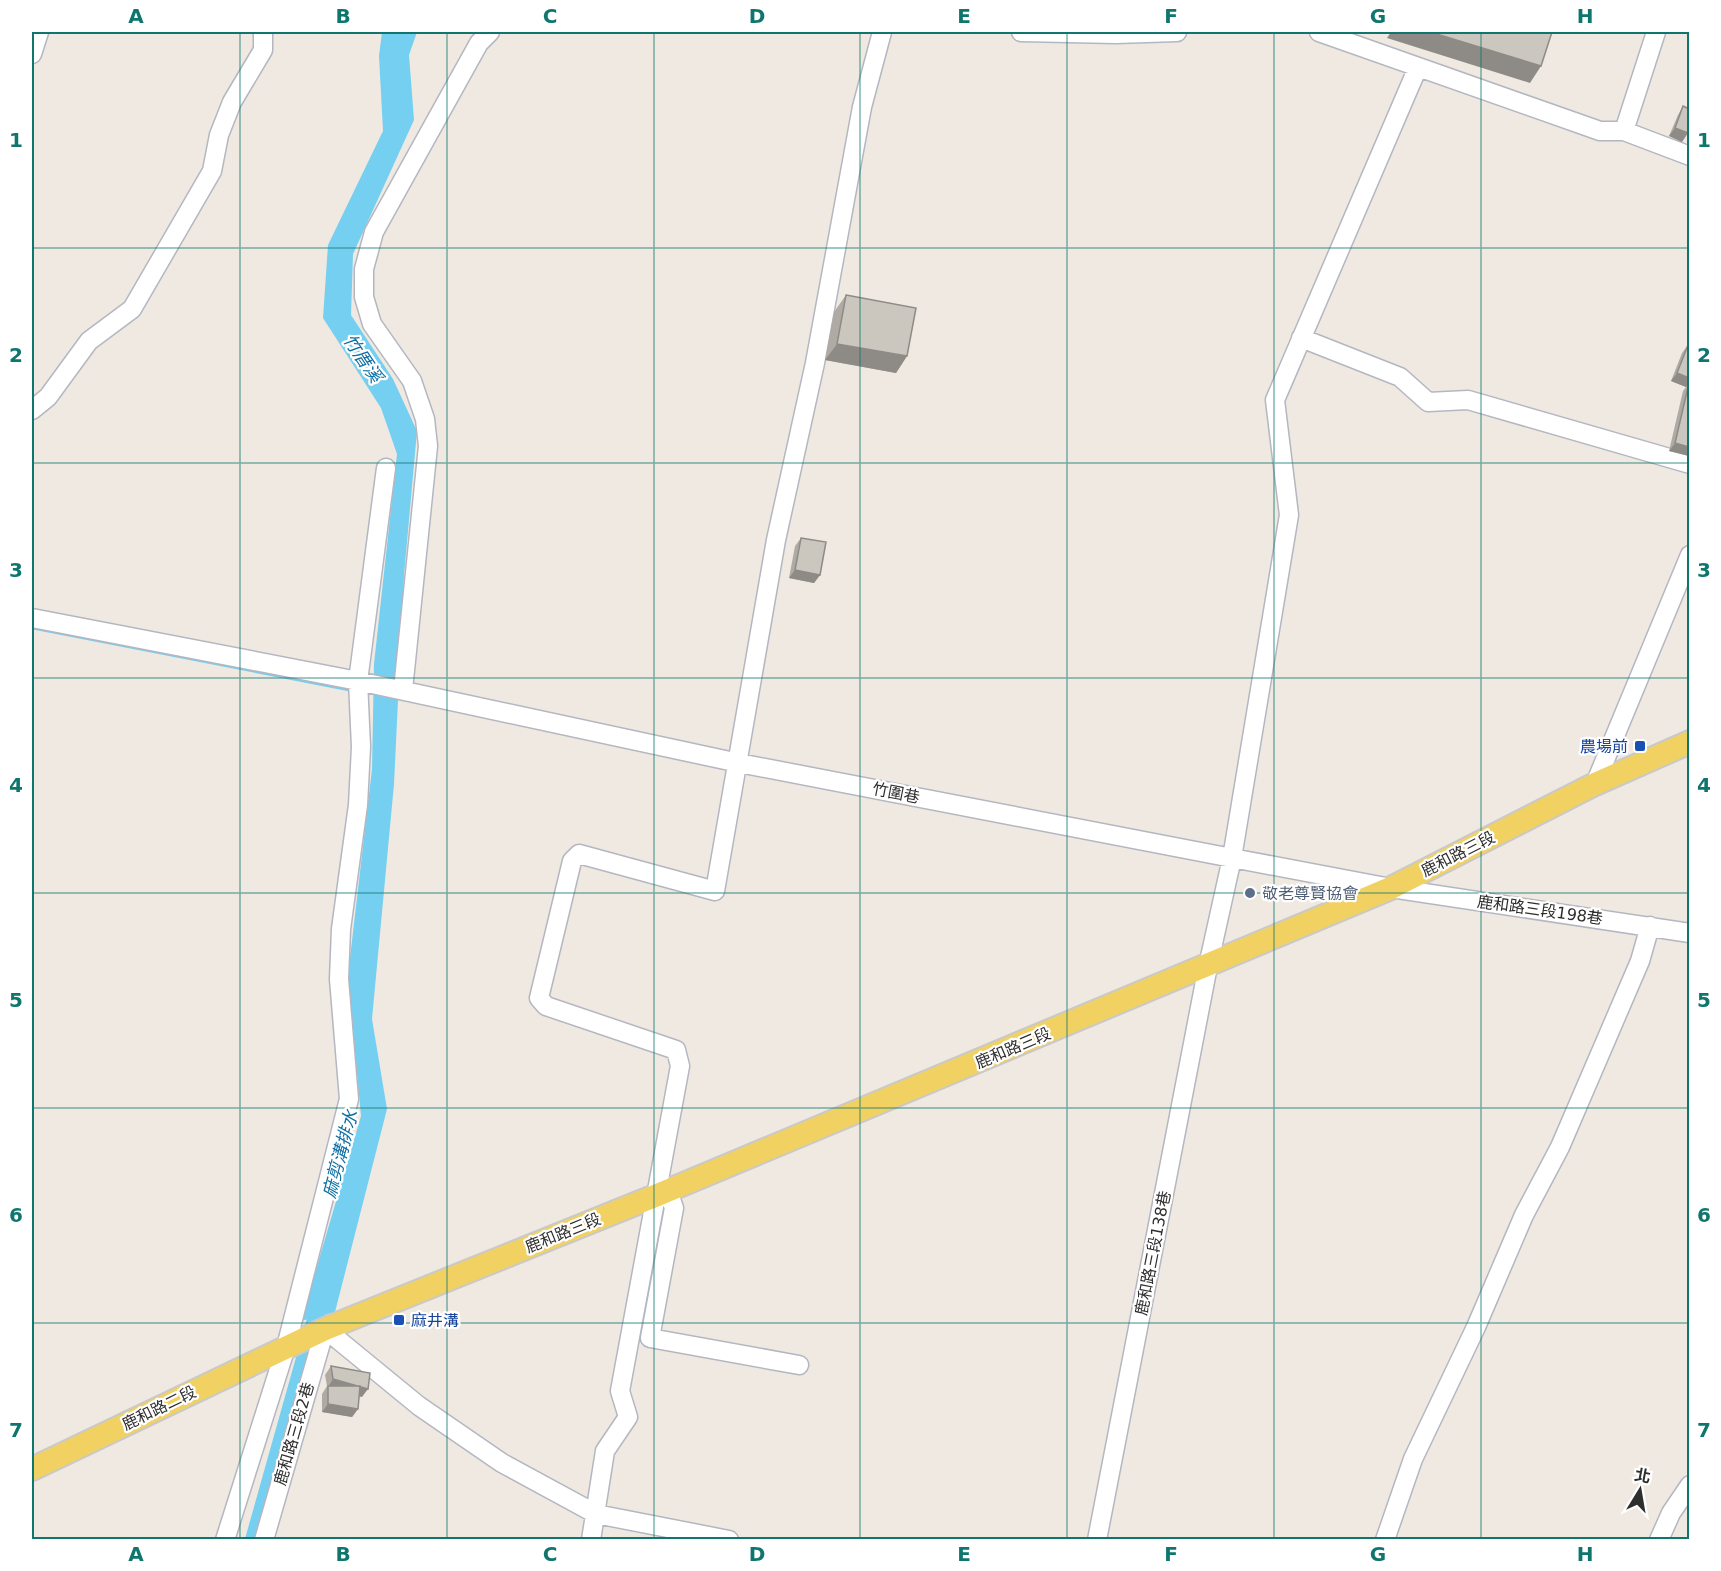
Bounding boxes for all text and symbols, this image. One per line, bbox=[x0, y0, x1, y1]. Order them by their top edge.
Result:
text: A bbox=[128, 4, 144, 28]
text: B bbox=[335, 4, 351, 28]
text: C bbox=[543, 4, 557, 28]
text: D bbox=[749, 4, 765, 28]
text: E bbox=[957, 4, 971, 28]
text: F bbox=[1164, 4, 1178, 28]
text: G bbox=[1370, 4, 1386, 28]
text: H bbox=[1577, 4, 1593, 28]
text: 1 bbox=[9, 128, 23, 152]
text: 1 bbox=[1697, 128, 1711, 152]
water label: 竹厝溪 bbox=[339, 330, 388, 389]
text: 2 bbox=[9, 343, 23, 367]
text: 2 bbox=[1697, 343, 1711, 367]
text: 3 bbox=[9, 558, 23, 582]
text: 3 bbox=[1697, 558, 1711, 582]
place label: 農場前 bbox=[1580, 737, 1628, 756]
marker: 農場前 bbox=[1633, 739, 1647, 753]
text: 4 bbox=[9, 773, 23, 797]
text: 4 bbox=[1697, 773, 1711, 797]
street label: 竹圍巷 bbox=[871, 779, 921, 807]
street label: 鹿和路三段 bbox=[1418, 827, 1498, 881]
place label: 敬老尊賢協會 bbox=[1262, 884, 1358, 903]
marker: 敬老尊賢協會 bbox=[1243, 886, 1257, 900]
street label: 鹿和路三段198巷 bbox=[1476, 892, 1604, 928]
text: 5 bbox=[9, 988, 23, 1012]
text: 5 bbox=[1697, 988, 1711, 1012]
street label: 鹿和路三段 bbox=[972, 1024, 1054, 1072]
water label: 麻剪溝排水 bbox=[318, 1107, 362, 1200]
street label: 鹿和路三段138巷 bbox=[1132, 1189, 1174, 1317]
text: 6 bbox=[9, 1203, 23, 1227]
text: 6 bbox=[1697, 1203, 1711, 1227]
street label: 鹿和路三段 bbox=[522, 1209, 604, 1257]
place label: 麻井溝 bbox=[411, 1311, 459, 1330]
marker: 麻井溝 bbox=[392, 1313, 406, 1327]
street label: 鹿和路三段2巷 bbox=[270, 1380, 318, 1488]
street label: 鹿和路二段 bbox=[119, 1382, 199, 1434]
text: 7 bbox=[9, 1418, 23, 1442]
text: 7 bbox=[1697, 1418, 1711, 1442]
north arrow bbox=[1610, 1460, 1670, 1520]
text: 北 bbox=[1633, 1465, 1652, 1487]
text: A bbox=[128, 1542, 144, 1566]
text: B bbox=[335, 1542, 351, 1566]
text: C bbox=[543, 1542, 557, 1566]
text: D bbox=[749, 1542, 765, 1566]
text: E bbox=[957, 1542, 971, 1566]
text: F bbox=[1164, 1542, 1178, 1566]
text: G bbox=[1370, 1542, 1386, 1566]
text: H bbox=[1577, 1542, 1593, 1566]

